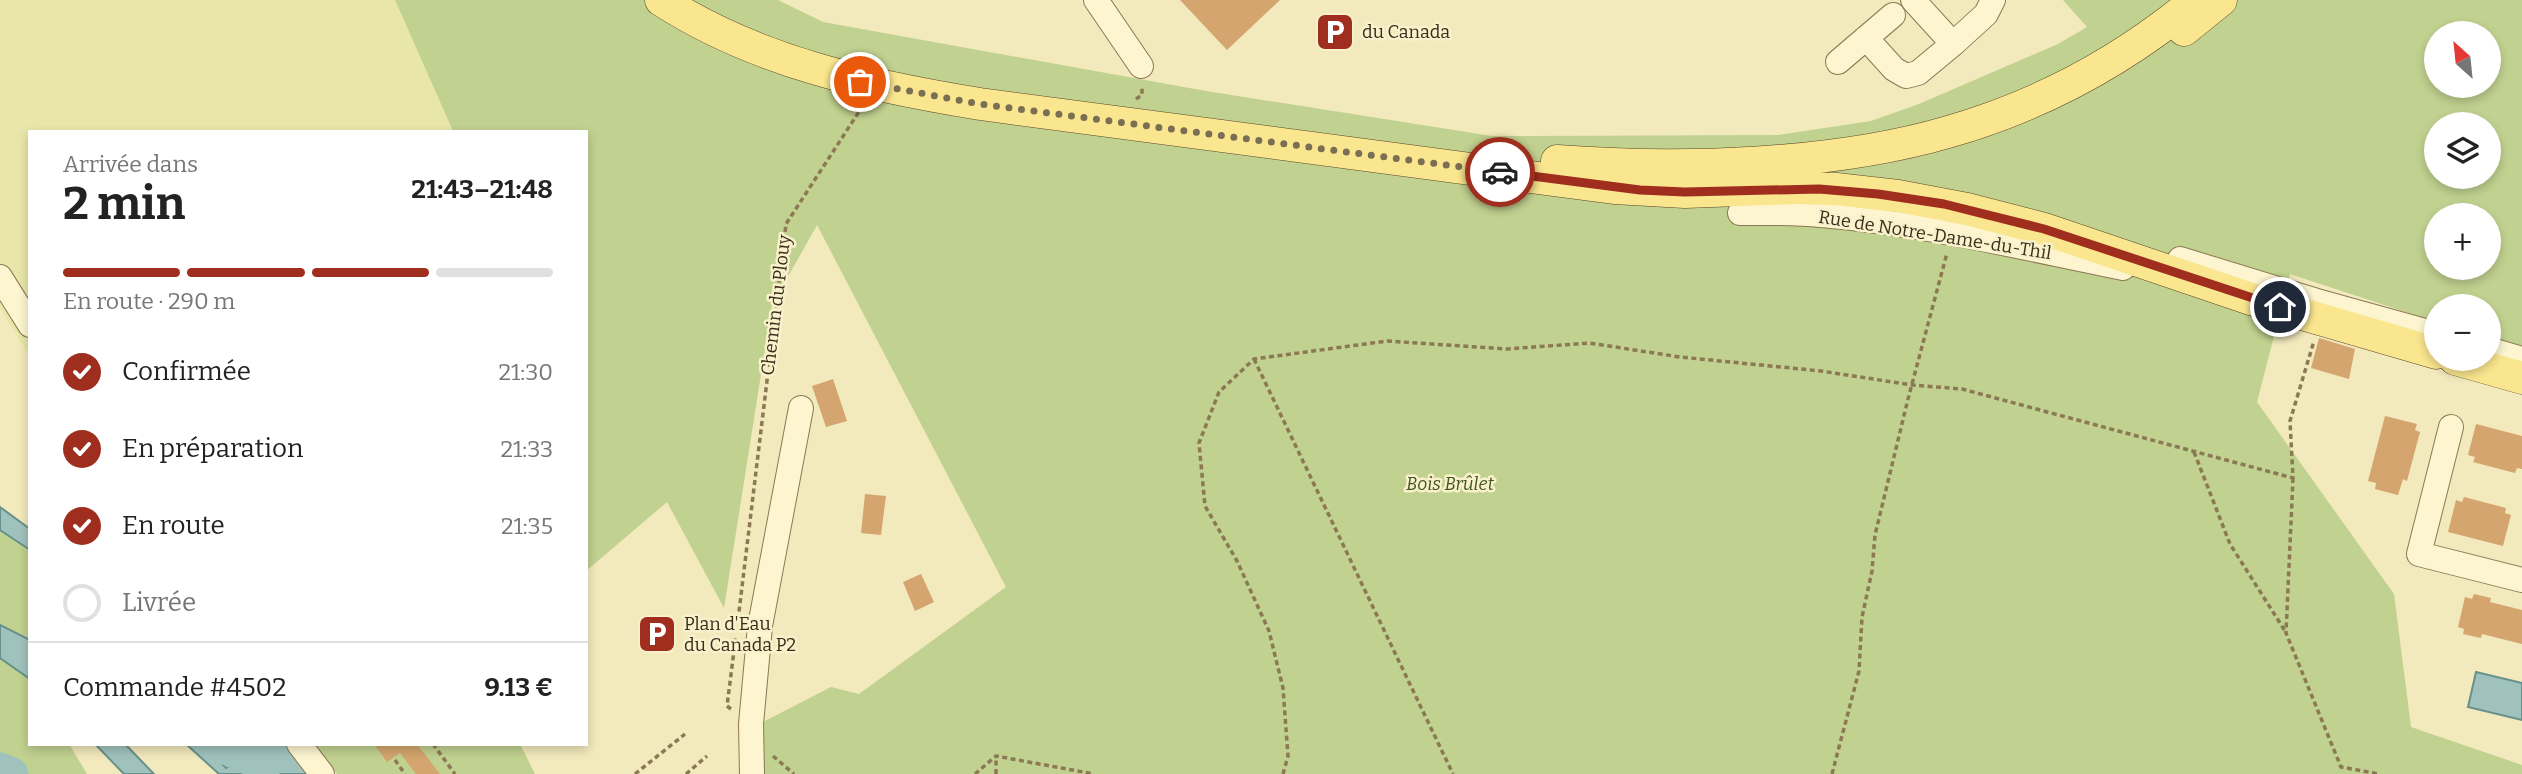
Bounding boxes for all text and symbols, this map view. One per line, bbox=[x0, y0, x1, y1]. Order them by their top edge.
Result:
parking icon: du Canada bbox=[1314, 11, 1356, 53]
place label: du Canada bbox=[1362, 21, 1450, 43]
north arrow bbox=[2424, 21, 2501, 98]
map controls bbox=[2424, 21, 2501, 371]
pin bbox=[830, 52, 890, 112]
icon: bag bbox=[841, 63, 879, 101]
button: layers bbox=[2424, 112, 2501, 189]
courier bbox=[1465, 137, 1535, 207]
text: Arrivée dans bbox=[63, 150, 198, 178]
icon: car bbox=[1481, 153, 1519, 191]
text: 21:43–21:48 bbox=[411, 174, 553, 205]
text: 2 min bbox=[63, 176, 185, 231]
button: + bbox=[2424, 203, 2501, 280]
street label: Rue de Notre-Dame-du-Thil bbox=[1817, 206, 2053, 264]
street label: Chemin du Plouy bbox=[756, 233, 796, 377]
pin bbox=[2250, 277, 2310, 337]
text: En route · 290 m bbox=[63, 287, 235, 315]
icon: home bbox=[2261, 288, 2299, 326]
button: − bbox=[2424, 294, 2501, 371]
icon: check bbox=[63, 353, 101, 391]
text: Confirmée bbox=[122, 356, 251, 387]
text: 21:30 bbox=[498, 358, 553, 386]
icon: check bbox=[63, 430, 101, 468]
text: En préparation bbox=[122, 433, 303, 464]
text: 21:33 bbox=[500, 435, 553, 463]
park label: Bois Brûlet bbox=[1406, 473, 1495, 495]
icon: check bbox=[63, 507, 101, 545]
text: En route bbox=[122, 510, 225, 541]
text: 21:35 bbox=[501, 512, 553, 540]
text: Livrée bbox=[122, 587, 196, 618]
parking icon: Plan d'Eau du Canada P2 bbox=[636, 613, 678, 655]
place label: Plan d'Eau du Canada P2 bbox=[684, 613, 796, 656]
text: Commande #4502 bbox=[63, 672, 286, 703]
text: 9.13 € bbox=[485, 672, 553, 703]

